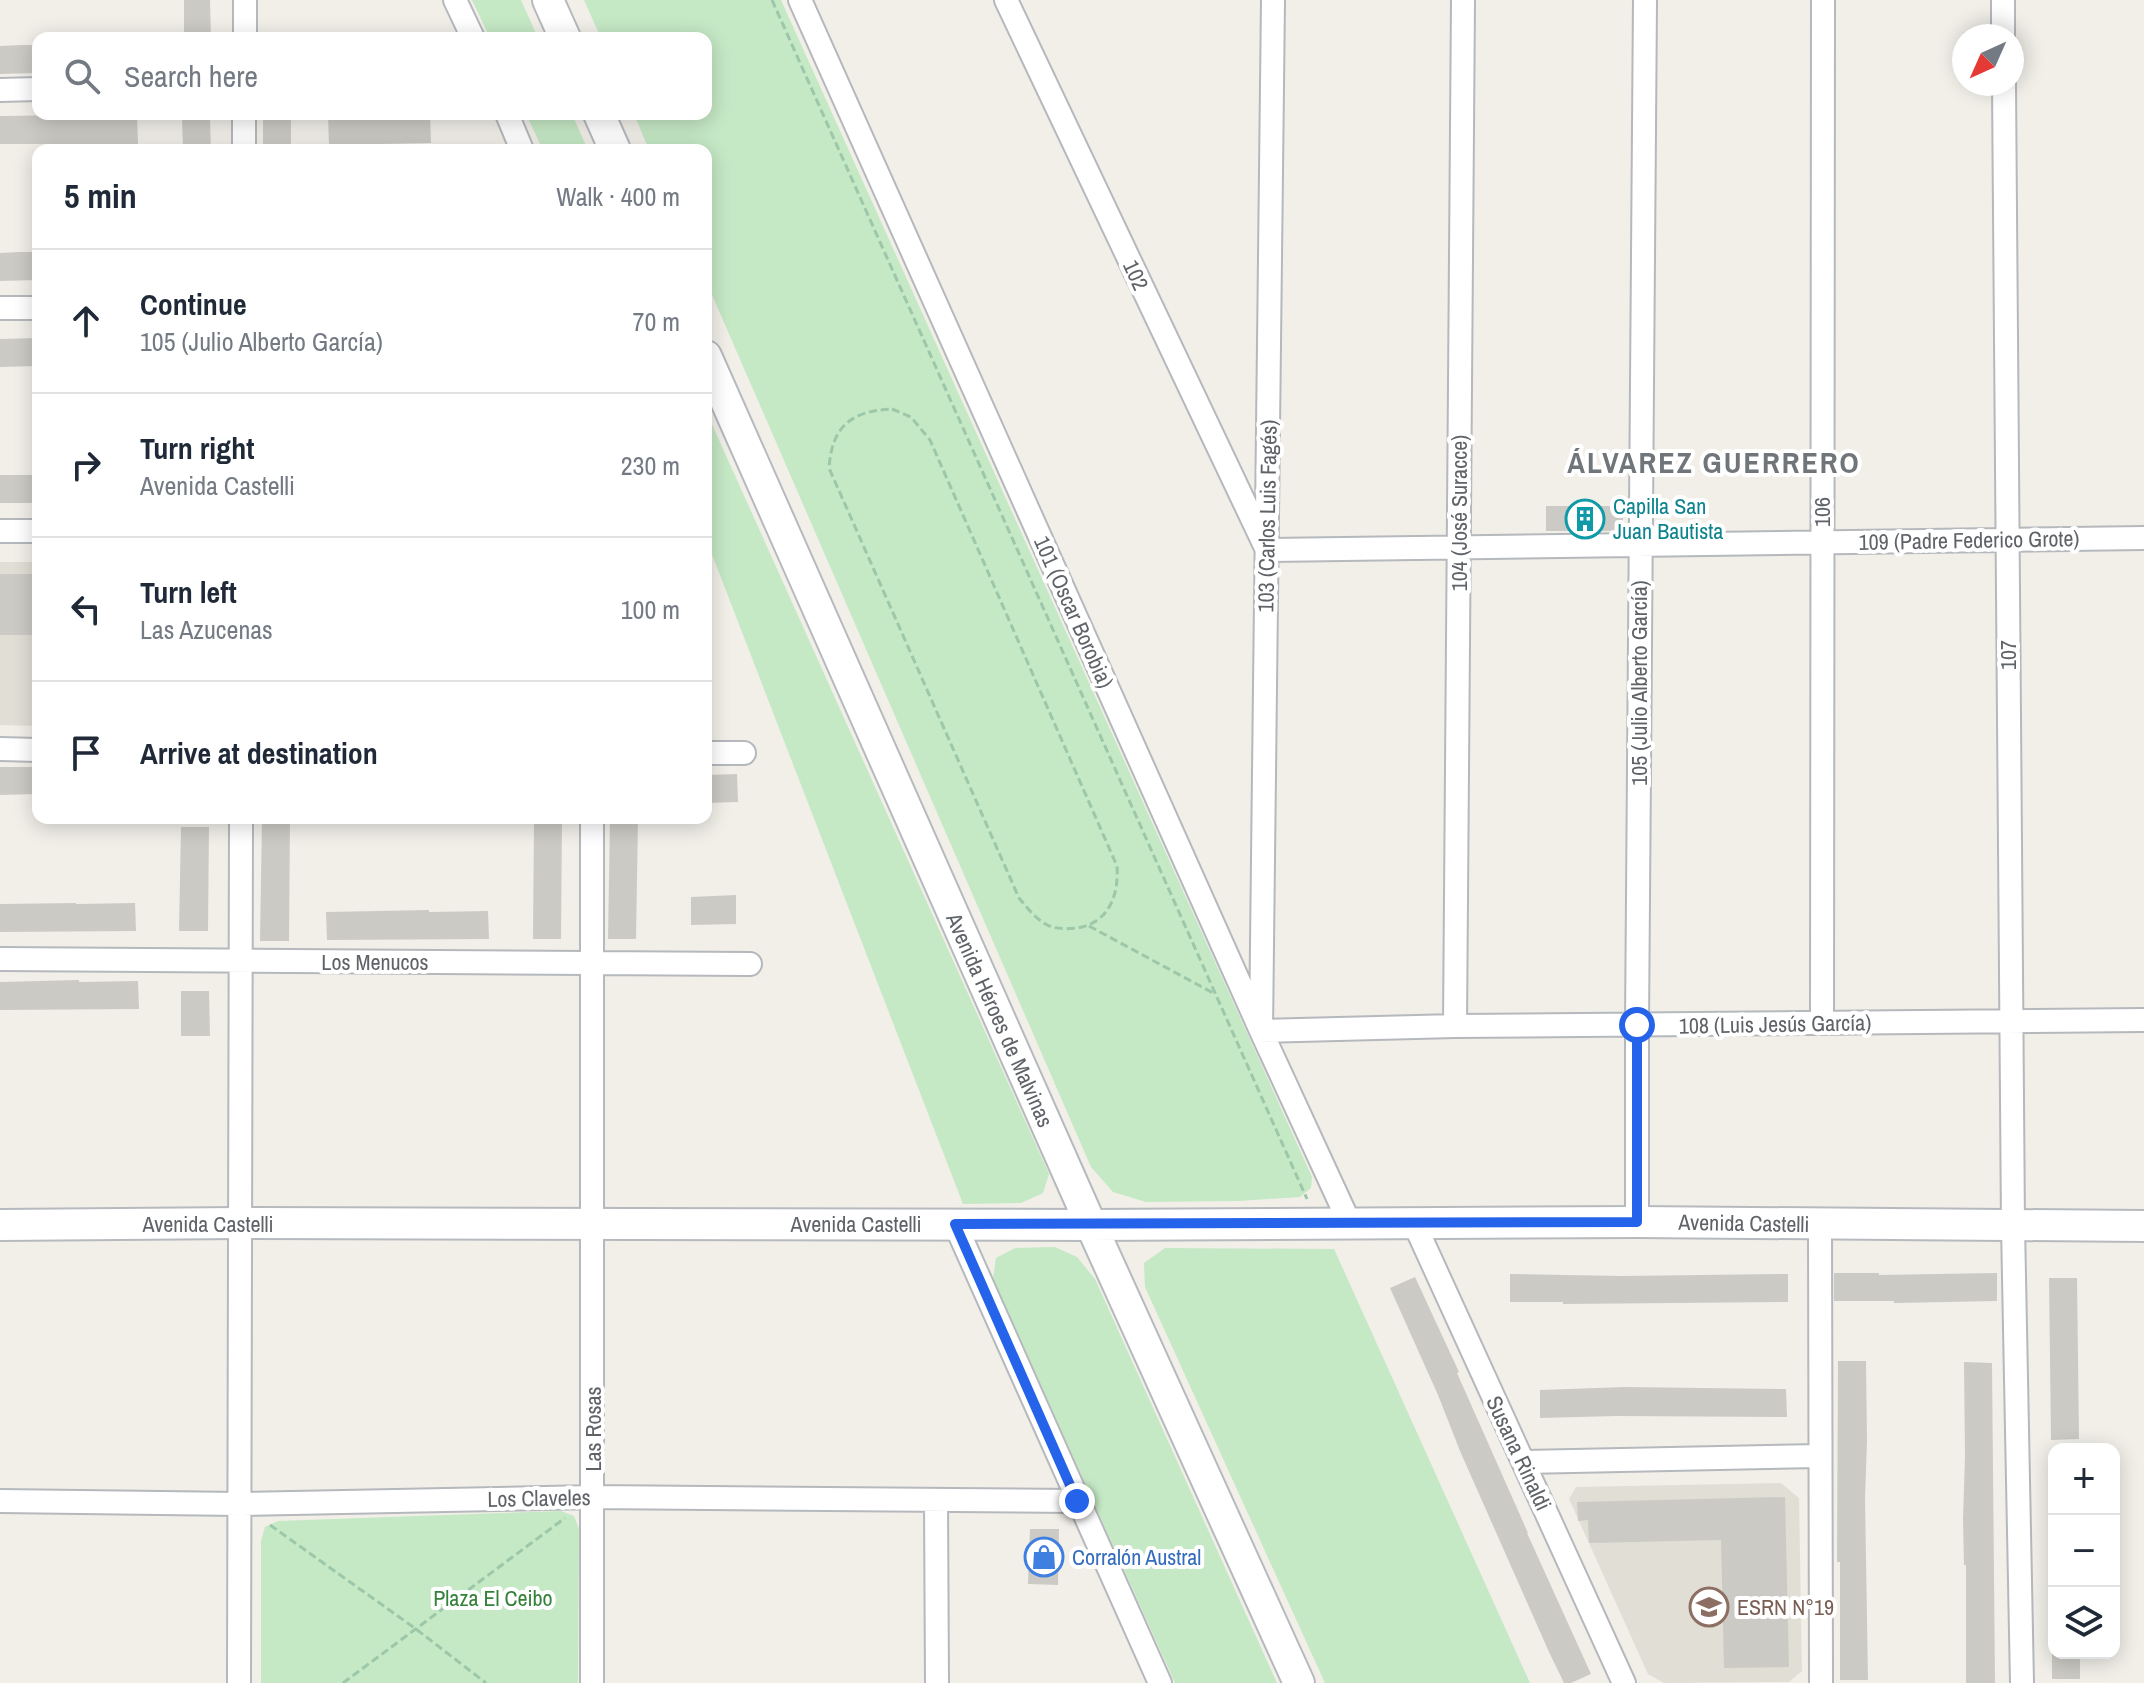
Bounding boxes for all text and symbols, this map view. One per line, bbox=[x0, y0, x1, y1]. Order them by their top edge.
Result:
north arrow bbox=[1952, 24, 2024, 96]
search box bbox=[32, 32, 712, 120]
icon: search bbox=[60, 54, 104, 98]
text: Search here bbox=[124, 56, 258, 96]
text: 5 min bbox=[64, 173, 137, 219]
text: Walk · 400 m bbox=[556, 179, 680, 214]
street label: 102 bbox=[1116, 255, 1156, 295]
text: Continue bbox=[140, 284, 247, 324]
icon: ahead bbox=[64, 299, 108, 343]
text: 70 m bbox=[633, 304, 680, 339]
text: 105 (Julio Alberto García) bbox=[140, 324, 383, 359]
street label: 103 (Carlos Luis Fagés) bbox=[1250, 419, 1284, 613]
text: Turn right bbox=[140, 428, 254, 468]
street label: 104 (José Suracce) bbox=[1444, 435, 1474, 591]
district label: ÁLVAREZ GUERRERO bbox=[1567, 442, 1861, 482]
icon: right bbox=[64, 443, 108, 487]
text: 230 m bbox=[621, 448, 680, 483]
text: Avenida Castelli bbox=[140, 468, 295, 503]
place label: Capilla San Juan Bautista bbox=[1613, 491, 1723, 546]
street label: 106 bbox=[1807, 497, 1837, 527]
building icon: Capilla San Juan Bautista bbox=[1564, 498, 1606, 540]
street label: 109 (Padre Federico Grote) bbox=[1858, 523, 2080, 557]
street label: 101 (Oscar Borobia) bbox=[1027, 531, 1121, 693]
text: Turn left bbox=[140, 572, 237, 612]
street label: 105 (Julio Alberto García) bbox=[1624, 580, 1654, 786]
icon: left bbox=[64, 587, 108, 631]
text: 100 m bbox=[621, 592, 680, 627]
text: Las Azucenas bbox=[140, 612, 273, 647]
street label: 107 bbox=[1993, 640, 2023, 670]
icon: arrive bbox=[64, 731, 108, 775]
text: Arrive at destination bbox=[140, 733, 378, 773]
street label: Avenida Héroes de Malvinas bbox=[939, 907, 1061, 1132]
street label: Los Menucos bbox=[321, 947, 429, 977]
route start bbox=[1619, 1007, 1655, 1043]
street label: 108 (Luis Jesús García) bbox=[1678, 1007, 1872, 1041]
street label: Avenida Castelli bbox=[1677, 1207, 1810, 1239]
street label: Avenida Castelli bbox=[141, 1209, 274, 1239]
street label: Avenida Castelli bbox=[789, 1209, 922, 1239]
street label: Las Rosas bbox=[578, 1386, 608, 1472]
street label: Susana Rinaldi bbox=[1479, 1391, 1559, 1515]
map controls bbox=[2048, 1443, 2120, 1659]
button: + bbox=[2048, 1443, 2120, 1515]
street label: Los Claveles bbox=[487, 1482, 591, 1514]
route end bbox=[1059, 1483, 1095, 1519]
button: − bbox=[2048, 1515, 2120, 1587]
shop icon: Corralón Austral bbox=[1023, 1536, 1065, 1578]
place label: Corralón Austral bbox=[1072, 1542, 1201, 1572]
park label: Plaza El Ceibo bbox=[433, 1583, 553, 1613]
school or university icon: ESRN N°19 bbox=[1688, 1586, 1730, 1628]
button: layers bbox=[2048, 1587, 2120, 1659]
place label: ESRN N°19 bbox=[1737, 1592, 1834, 1622]

